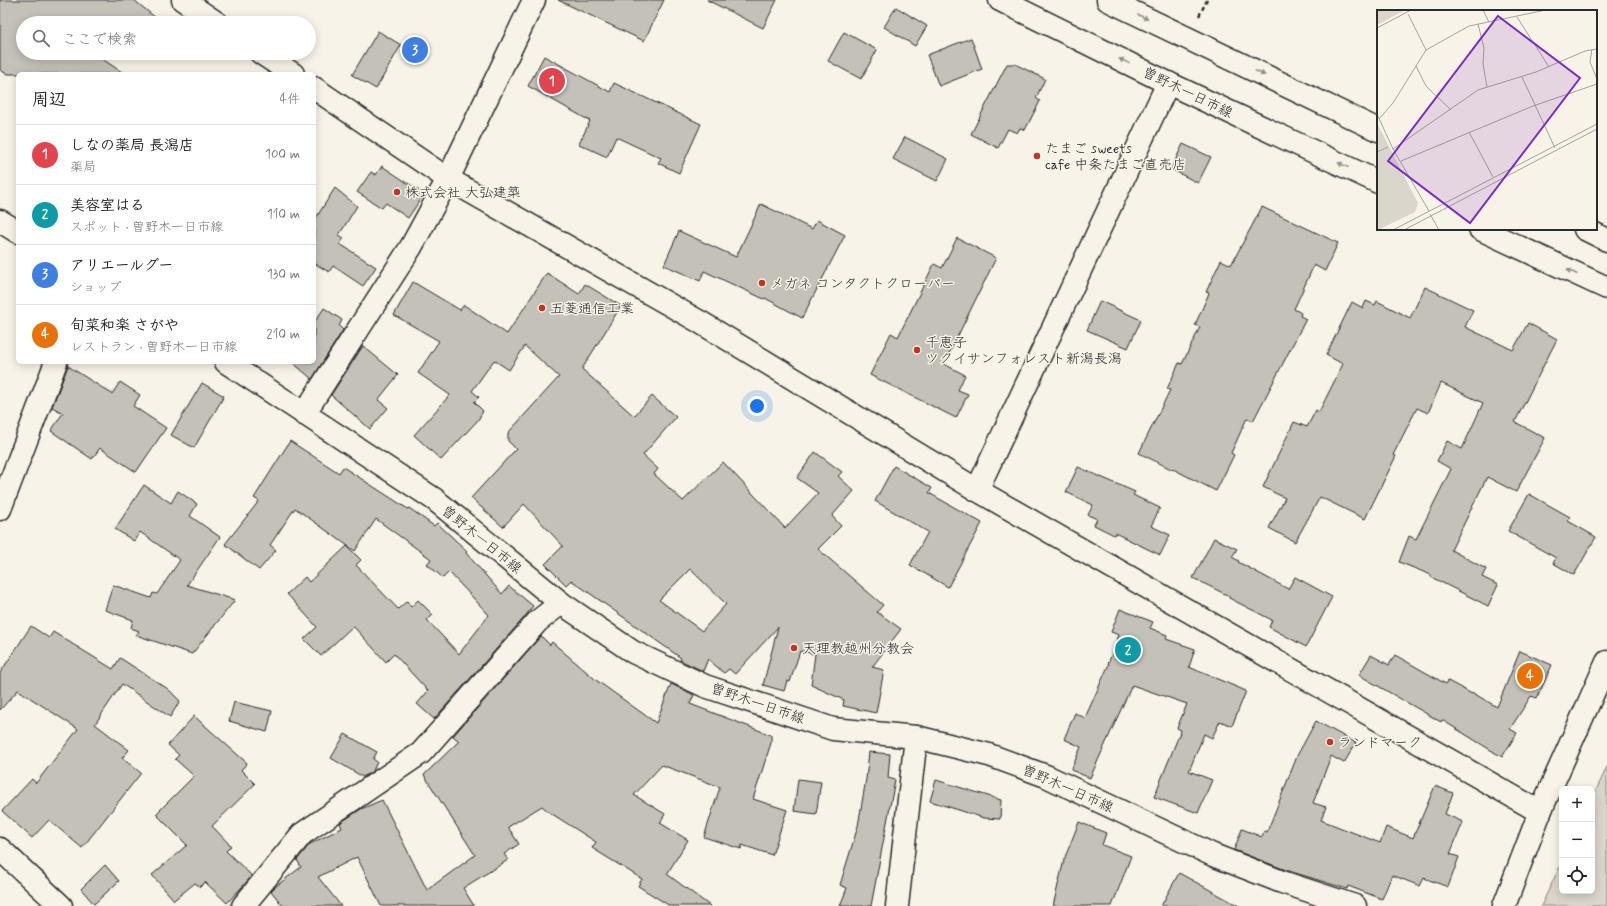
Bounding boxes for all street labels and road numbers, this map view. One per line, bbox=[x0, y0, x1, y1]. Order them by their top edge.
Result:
street label: 曽野木一日市線 bbox=[1140, 63, 1236, 122]
street label: 曽野木一日市線 bbox=[438, 502, 525, 578]
street label: 曽野木一日市線 bbox=[708, 679, 807, 728]
street label: 曽野木一日市線 bbox=[1019, 761, 1116, 817]

